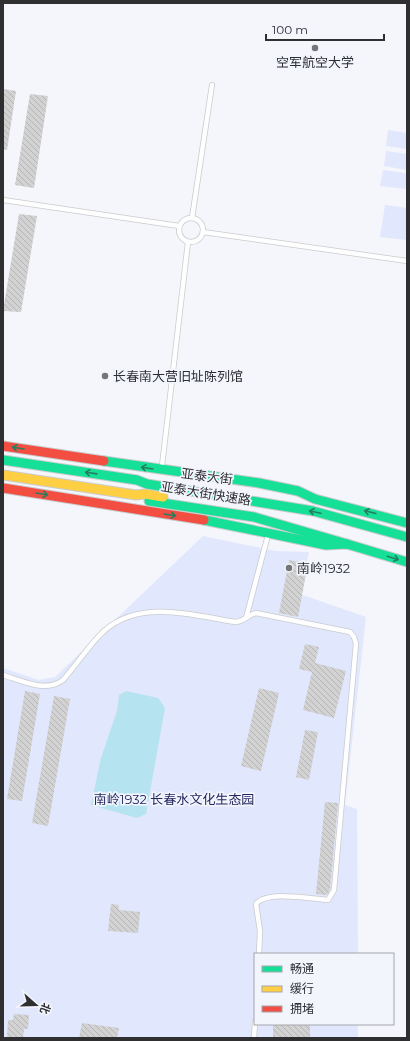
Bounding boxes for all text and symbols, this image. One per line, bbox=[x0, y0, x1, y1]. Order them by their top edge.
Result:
scale bar bbox=[266, 16, 384, 42]
text: 100 m bbox=[272, 22, 308, 37]
marker: 空军航空大学 bbox=[310, 43, 320, 53]
place label: 空军航空大学 bbox=[276, 54, 354, 70]
place label: 长春南大营旧址陈列馆 bbox=[113, 368, 243, 384]
marker: 长春南大营旧址陈列馆 bbox=[100, 371, 110, 381]
one-way arrow bbox=[12, 444, 25, 452]
one-way arrow bbox=[141, 464, 154, 472]
street label: 亚泰大街 bbox=[180, 465, 234, 487]
one-way arrow bbox=[85, 469, 98, 477]
street label: 亚泰大街快速路 bbox=[160, 478, 252, 508]
one-way arrow bbox=[35, 490, 48, 498]
one-way arrow bbox=[309, 508, 322, 516]
one-way arrow bbox=[363, 508, 376, 516]
one-way arrow bbox=[163, 511, 176, 519]
one-way arrow bbox=[387, 554, 399, 562]
place label: 南岭1932 bbox=[297, 560, 350, 576]
marker: 南岭1932 bbox=[284, 563, 294, 573]
park label: 南岭1932 长春水文化生态园 bbox=[94, 791, 254, 807]
legend bbox=[254, 953, 394, 1025]
text: 畅通 bbox=[290, 961, 314, 976]
text: 缓行 bbox=[290, 981, 314, 996]
north arrow bbox=[16, 985, 56, 1025]
text: 北 bbox=[37, 1001, 54, 1016]
text: 拥堵 bbox=[290, 1001, 314, 1016]

